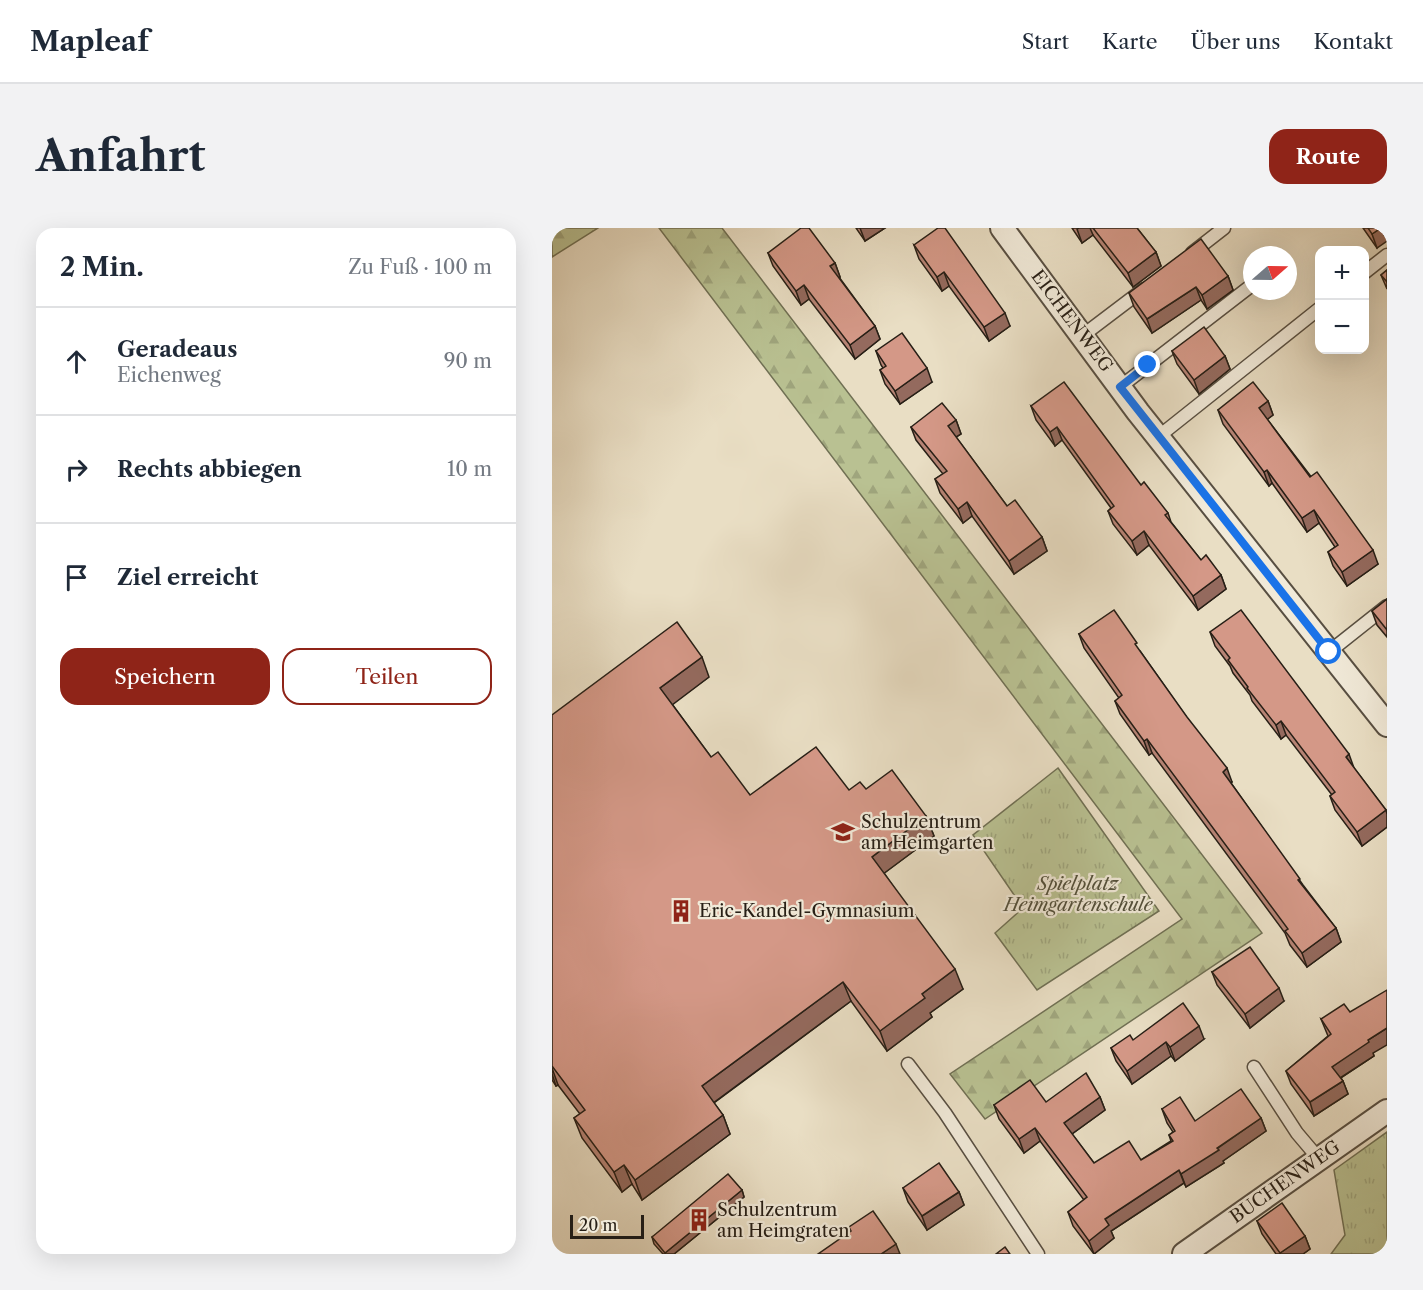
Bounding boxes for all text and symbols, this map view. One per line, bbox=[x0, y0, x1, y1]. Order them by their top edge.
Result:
text: Mapleaf bbox=[30, 24, 149, 58]
text: Start bbox=[1022, 29, 1069, 54]
text: Karte bbox=[1102, 29, 1158, 54]
text: Über uns bbox=[1191, 29, 1280, 54]
text: Kontakt bbox=[1313, 29, 1393, 54]
button: Route bbox=[1269, 129, 1387, 184]
text: Anfahrt bbox=[36, 130, 205, 182]
north arrow bbox=[1243, 246, 1297, 300]
map controls bbox=[1315, 246, 1369, 354]
button: + bbox=[1315, 246, 1369, 300]
text: 2 Min. bbox=[60, 251, 144, 283]
text: Zu Fuß · 100 m bbox=[348, 255, 492, 279]
street label: EICHENWEG bbox=[1026, 266, 1118, 377]
button: − bbox=[1315, 300, 1369, 354]
text: Geradeaus bbox=[117, 336, 237, 363]
icon: ahead bbox=[60, 345, 93, 378]
text: 90 m bbox=[444, 349, 492, 373]
route end bbox=[1134, 351, 1160, 377]
text: Eichenweg bbox=[117, 363, 221, 387]
icon: right bbox=[60, 453, 93, 486]
text: Rechts abbiegen bbox=[117, 456, 302, 483]
text: 10 m bbox=[447, 457, 492, 481]
icon: arrive bbox=[60, 561, 93, 594]
text: Ziel erreicht bbox=[117, 564, 258, 591]
route start bbox=[1315, 638, 1341, 664]
button: Speichern bbox=[60, 648, 270, 705]
button: Teilen bbox=[282, 648, 492, 705]
place label: Schulzentrum am Heimgarten bbox=[861, 811, 994, 854]
school or university icon: Schulzentrum am Heimgarten bbox=[830, 819, 856, 845]
park label: Spielplatz Heimgartenschule bbox=[1002, 873, 1154, 916]
building icon: Eric-Kandel-Gymnasium bbox=[668, 898, 694, 924]
place label: Eric-Kandel-Gymnasium bbox=[699, 900, 915, 922]
street label: BUCHENWEG bbox=[1226, 1136, 1345, 1228]
place label: Schulzentrum am Heimgraten bbox=[717, 1199, 850, 1242]
building icon: Schulzentrum am Heimgraten bbox=[686, 1207, 712, 1233]
scale bar bbox=[570, 1212, 644, 1240]
text: 20 m bbox=[579, 1215, 618, 1235]

